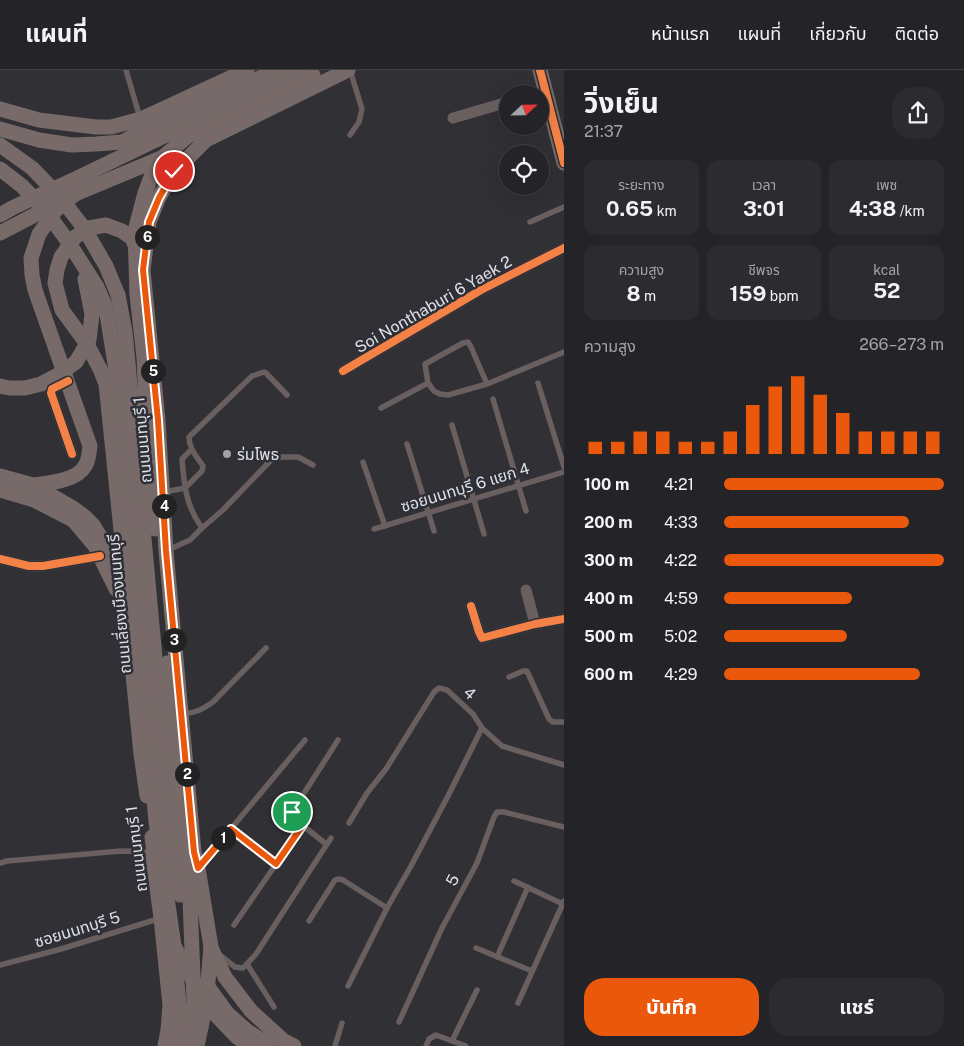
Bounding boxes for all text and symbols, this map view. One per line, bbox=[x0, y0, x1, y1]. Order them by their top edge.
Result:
text: แผนที่ bbox=[25, 19, 88, 47]
text: หน้าแรก bbox=[651, 23, 709, 44]
text: แผนที่ bbox=[737, 23, 781, 44]
text: เกี่ยวกับ bbox=[809, 23, 867, 44]
text: ติดต่อ bbox=[895, 23, 939, 44]
north arrow bbox=[499, 85, 549, 135]
map controls bbox=[499, 85, 549, 195]
text: วิ่งเย็น bbox=[584, 86, 659, 119]
button: share bbox=[892, 87, 944, 139]
text: 21:37 bbox=[584, 122, 623, 141]
button: locate bbox=[499, 145, 549, 195]
pin bbox=[153, 150, 195, 192]
icon: check bbox=[160, 157, 188, 185]
text: ระยะทาง bbox=[618, 177, 665, 193]
text: เวลา bbox=[752, 177, 776, 193]
text: เพซ bbox=[876, 177, 897, 193]
text: 0.65 bbox=[606, 196, 653, 221]
text: 3:01 bbox=[743, 196, 785, 221]
text: 4:38 bbox=[849, 196, 896, 221]
text: km bbox=[653, 203, 677, 219]
text: /km bbox=[896, 203, 925, 219]
pin: 6 bbox=[134, 224, 160, 250]
text: 6 bbox=[143, 229, 152, 245]
street label: Soi Nonthaburi 6 Yaek 2 bbox=[352, 252, 515, 357]
text: ความสูง bbox=[619, 262, 664, 278]
text: ชีพจร bbox=[748, 262, 780, 278]
text: kcal bbox=[873, 262, 900, 278]
text: 52 bbox=[873, 278, 900, 303]
text: 8 bbox=[627, 281, 641, 306]
text: 159 bbox=[729, 281, 766, 306]
text: m bbox=[641, 288, 656, 304]
text: bpm bbox=[766, 288, 799, 304]
text: 266–273 m bbox=[859, 335, 944, 354]
text: ความสูง bbox=[584, 337, 636, 356]
pin: 5 bbox=[140, 358, 166, 384]
text: 5 bbox=[149, 363, 158, 379]
street label: ถนนนนทบุรี 1 bbox=[129, 396, 156, 484]
place label: ร่มโพธ bbox=[237, 445, 279, 464]
marker: ร่มโพธ bbox=[221, 448, 233, 460]
street label: ซอยนนทบุรี 6 แยก 4 bbox=[398, 459, 532, 516]
text: 100 m bbox=[584, 475, 629, 494]
text: 4:21 bbox=[664, 475, 694, 494]
pin: 4 bbox=[152, 494, 176, 518]
text: 4 bbox=[160, 498, 169, 514]
text: 200 m bbox=[584, 513, 633, 532]
text: 4:33 bbox=[664, 513, 698, 532]
street label: ถนนเลี่ยงเมืองนนทบุรี bbox=[102, 533, 135, 675]
text: 300 m bbox=[584, 551, 633, 570]
text: 4:22 bbox=[664, 551, 697, 570]
text: 400 m bbox=[584, 589, 633, 608]
text: 4:59 bbox=[664, 589, 698, 608]
text: 500 m bbox=[584, 627, 633, 646]
text: 5:02 bbox=[664, 627, 697, 646]
pin: 3 bbox=[162, 628, 186, 652]
text: 3 bbox=[170, 632, 179, 648]
text: 600 m bbox=[584, 665, 633, 684]
text: 4:29 bbox=[664, 665, 698, 684]
street label: 4 bbox=[460, 683, 480, 704]
pin: 2 bbox=[174, 762, 200, 786]
text: 2 bbox=[183, 766, 192, 782]
pin bbox=[271, 791, 313, 833]
icon: arrive bbox=[278, 798, 306, 826]
street label: ถนนนนทบุรี 1 bbox=[122, 805, 151, 893]
pin: 1 bbox=[210, 826, 236, 850]
text: 1 bbox=[221, 830, 227, 846]
street label: 5 bbox=[442, 871, 463, 889]
street label: ซอยนนทบุรี 5 bbox=[32, 907, 122, 952]
button: บันทึก bbox=[584, 978, 759, 1036]
button: แชร์ bbox=[769, 978, 944, 1036]

